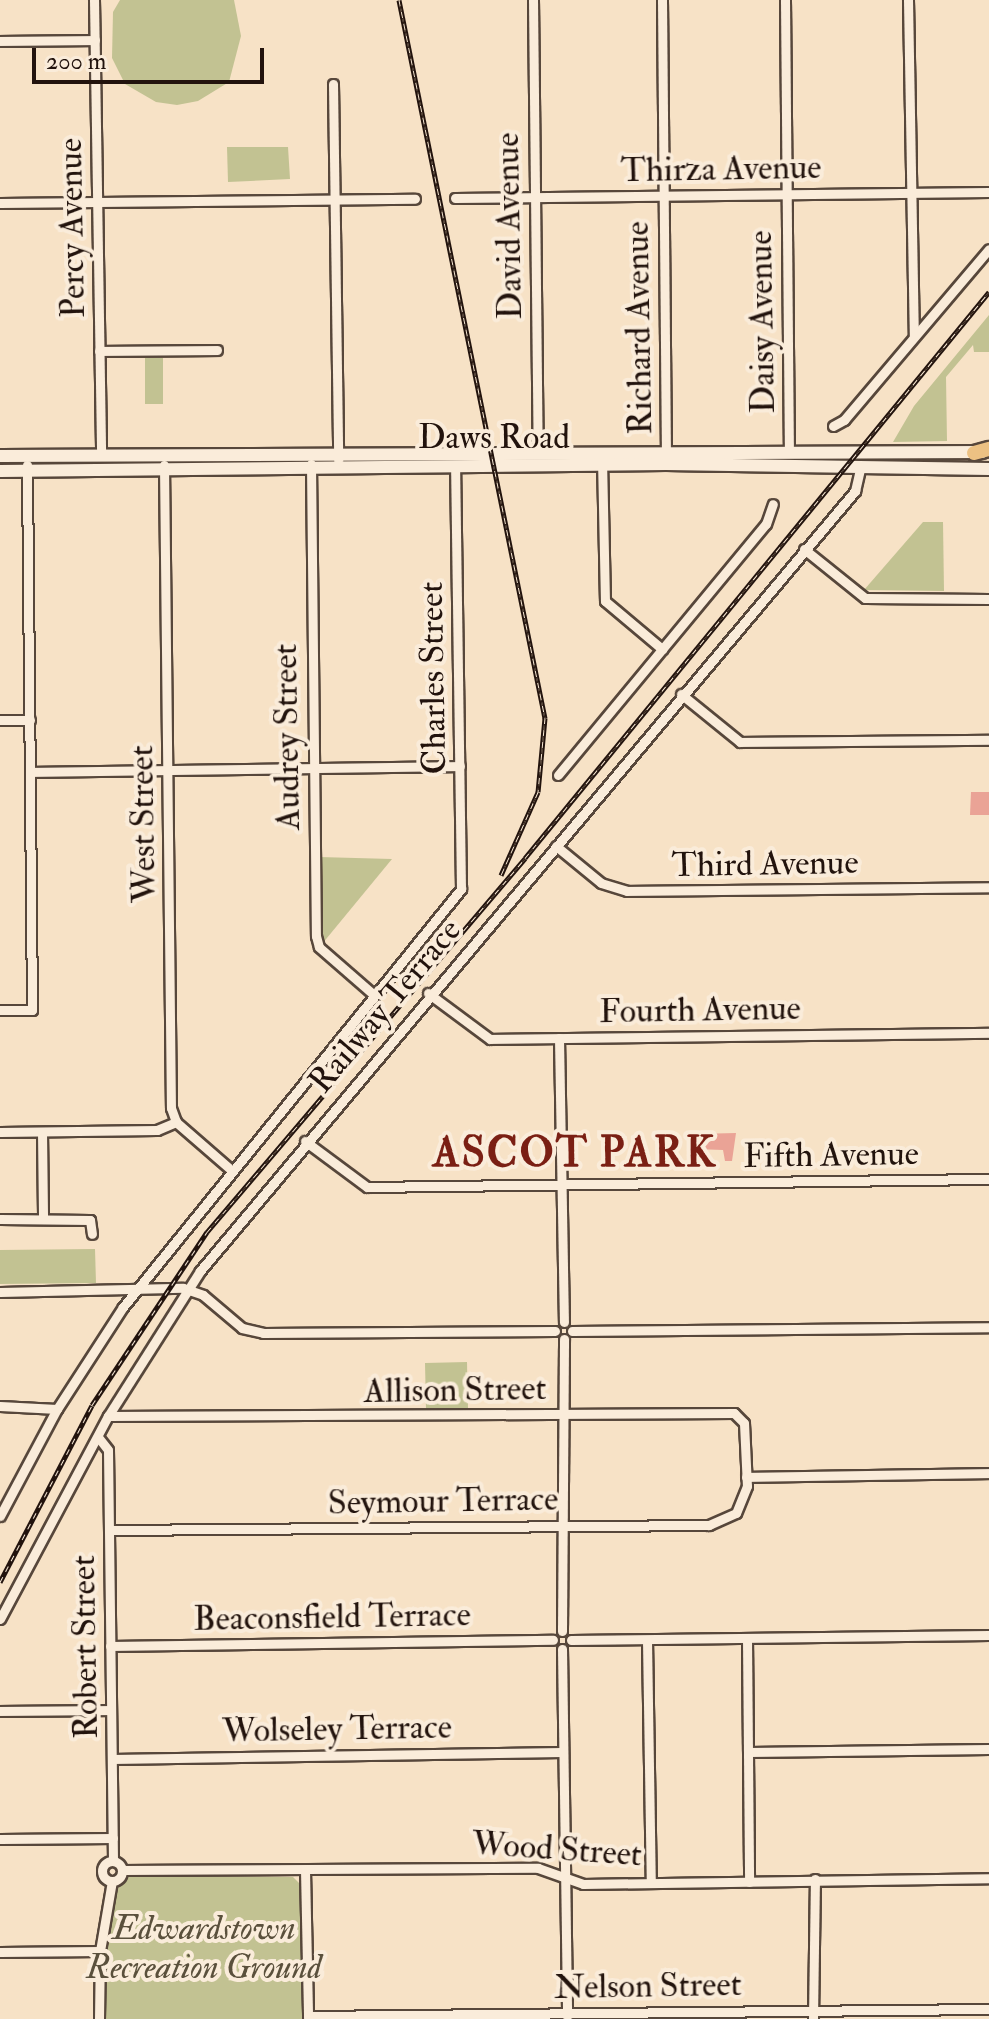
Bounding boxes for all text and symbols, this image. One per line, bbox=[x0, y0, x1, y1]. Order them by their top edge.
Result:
scale bar bbox=[36, 32, 268, 82]
text: 200 m bbox=[46, 46, 106, 77]
street label: David Avenue bbox=[487, 132, 531, 320]
street label: Percy Avenue bbox=[50, 138, 94, 318]
street label: Thirza Avenue bbox=[620, 147, 822, 191]
street label: Richard Avenue bbox=[617, 221, 661, 435]
street label: Daisy Avenue bbox=[740, 230, 784, 414]
street label: Daws Road bbox=[418, 418, 570, 458]
street label: Charles Street bbox=[411, 581, 455, 775]
street label: Audrey Street bbox=[265, 643, 309, 831]
street label: West Street bbox=[121, 745, 165, 903]
street label: Third Avenue bbox=[671, 842, 859, 886]
street label: Railway Terrace bbox=[300, 911, 470, 1101]
street label: Fourth Avenue bbox=[599, 988, 801, 1032]
district label: ASCOT PARK bbox=[433, 1128, 717, 1178]
street label: Fifth Avenue bbox=[743, 1133, 919, 1177]
street label: Allison Street bbox=[363, 1368, 547, 1412]
street label: Seymour Terrace bbox=[327, 1479, 559, 1523]
street label: Robert Street bbox=[63, 1555, 107, 1739]
street label: Beaconsfield Terrace bbox=[193, 1594, 471, 1640]
street label: Wolseley Terrace bbox=[222, 1707, 452, 1751]
street label: Wood Street bbox=[471, 1823, 643, 1875]
park label: Edwardstown Recreation Ground bbox=[86, 1908, 322, 1988]
street label: Nelson Street bbox=[554, 1964, 742, 2008]

